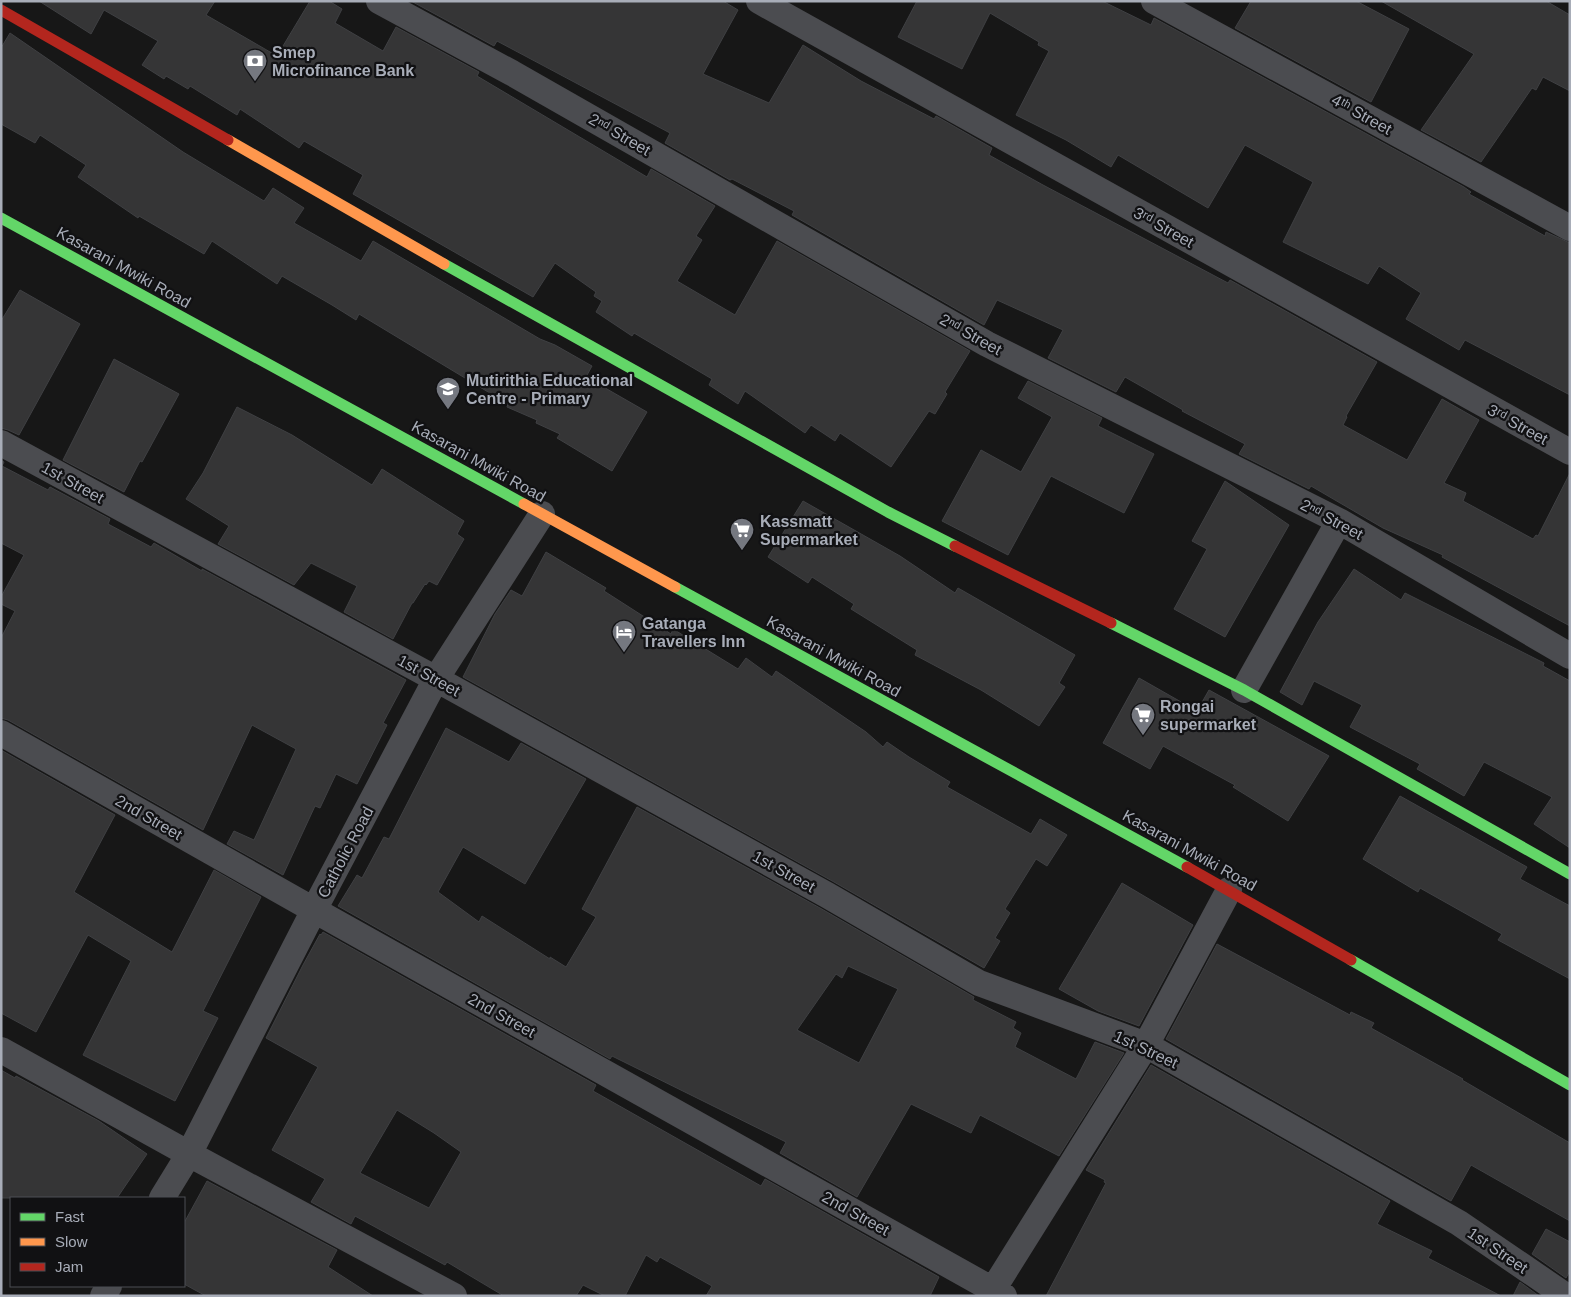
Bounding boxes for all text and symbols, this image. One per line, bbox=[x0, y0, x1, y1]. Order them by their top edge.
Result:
place label: Smep Microfinance Bank bbox=[272, 44, 414, 79]
bank icon: Smep Microfinance Bank bbox=[242, 48, 268, 82]
street label: 4ᵗʰ Street bbox=[1329, 91, 1395, 138]
street label: 2ⁿᵈ Street bbox=[586, 110, 654, 159]
street label: 3ʳᵈ Street bbox=[1131, 204, 1197, 251]
street label: Kasarani Mwiki Road bbox=[54, 224, 194, 311]
street label: 2ⁿᵈ Street bbox=[937, 311, 1005, 359]
place label: Mutirithia Educational Centre - Primary bbox=[466, 372, 633, 407]
school or university icon: Mutirithia Educational Centre - Primary bbox=[435, 376, 461, 410]
street label: 3ʳᵈ Street bbox=[1485, 401, 1551, 448]
street label: Kasarani Mwiki Road bbox=[409, 418, 549, 505]
street label: 1st Street bbox=[39, 458, 107, 507]
street label: 2ⁿᵈ Street bbox=[1298, 496, 1366, 543]
place label: Kassmatt Supermarket bbox=[760, 513, 858, 548]
supermarket icon: Kassmatt Supermarket bbox=[729, 517, 755, 551]
street label: Kasarani Mwiki Road bbox=[764, 613, 904, 700]
place label: Gatanga Travellers Inn bbox=[642, 615, 745, 650]
hotel icon: Gatanga Travellers Inn bbox=[611, 619, 637, 653]
street label: 1st Street bbox=[395, 651, 463, 700]
place label: Rongai supermarket bbox=[1160, 698, 1257, 733]
supermarket icon: Rongai supermarket bbox=[1130, 702, 1156, 736]
street label: 2nd Street bbox=[113, 792, 185, 844]
street label: Catholic Road bbox=[314, 804, 377, 901]
street label: Kasarani Mwiki Road bbox=[1120, 807, 1260, 894]
street label: 1st Street bbox=[750, 847, 818, 896]
street label: 2nd Street bbox=[465, 990, 539, 1041]
street label: 1st Street bbox=[1111, 1027, 1181, 1072]
street label: 2nd Street bbox=[819, 1188, 893, 1239]
legend bbox=[10, 1197, 185, 1287]
text: Fast bbox=[55, 1208, 85, 1225]
street label: 1st Street bbox=[1465, 1224, 1531, 1277]
text: Slow bbox=[55, 1233, 88, 1250]
text: Jam bbox=[55, 1258, 83, 1275]

